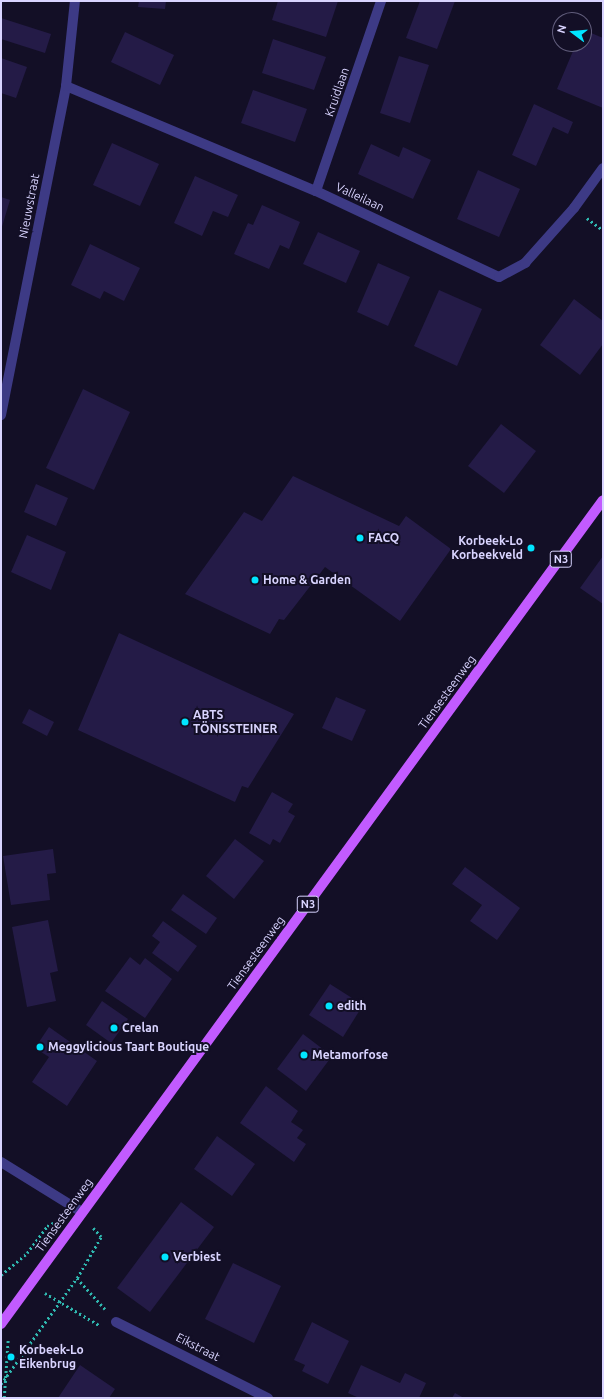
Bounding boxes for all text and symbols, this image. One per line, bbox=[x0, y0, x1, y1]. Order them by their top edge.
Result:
north arrow bbox=[552, 12, 592, 52]
text: N bbox=[555, 23, 568, 35]
street label: Kruidlaan bbox=[322, 66, 352, 118]
street label: Nieuwstraat bbox=[16, 172, 42, 240]
street label: Valleilaan bbox=[333, 180, 387, 214]
place label: FACQ bbox=[368, 531, 399, 545]
marker: FACQ bbox=[355, 533, 365, 543]
place label: Korbeek-Lo Korbeekveld bbox=[451, 534, 523, 562]
marker: Korbeek-Lo Korbeekveld bbox=[526, 543, 536, 553]
road number: N3 bbox=[549, 550, 573, 568]
place label: Home & Garden bbox=[263, 573, 351, 587]
marker: Home & Garden bbox=[250, 575, 260, 585]
street label: Tiensesteenweg bbox=[415, 652, 479, 732]
place label: ABTS TÖNISSTEINER bbox=[193, 708, 277, 736]
marker: ABTS TÖNISSTEINER bbox=[180, 717, 190, 727]
road number: N3 bbox=[296, 895, 320, 913]
street label: Tiensesteenweg bbox=[224, 913, 288, 993]
place label: edith bbox=[337, 999, 367, 1013]
marker: edith bbox=[324, 1001, 334, 1011]
place label: Crelan bbox=[122, 1021, 159, 1035]
marker: Crelan bbox=[109, 1023, 119, 1033]
place label: Meggylicious Taart Boutique bbox=[48, 1040, 209, 1054]
marker: Meggylicious Taart Boutique bbox=[35, 1042, 45, 1052]
place label: Metamorfose bbox=[312, 1048, 388, 1062]
marker: Metamorfose bbox=[299, 1050, 309, 1060]
street label: Tiensesteenweg bbox=[32, 1175, 96, 1255]
place label: Verbiest bbox=[173, 1250, 221, 1264]
marker: Verbiest bbox=[160, 1252, 170, 1262]
street label: Eikstraat bbox=[174, 1330, 222, 1364]
place label: Korbeek-Lo Eikenbrug bbox=[19, 1343, 84, 1371]
marker: Korbeek-Lo Eikenbrug bbox=[6, 1352, 16, 1362]

